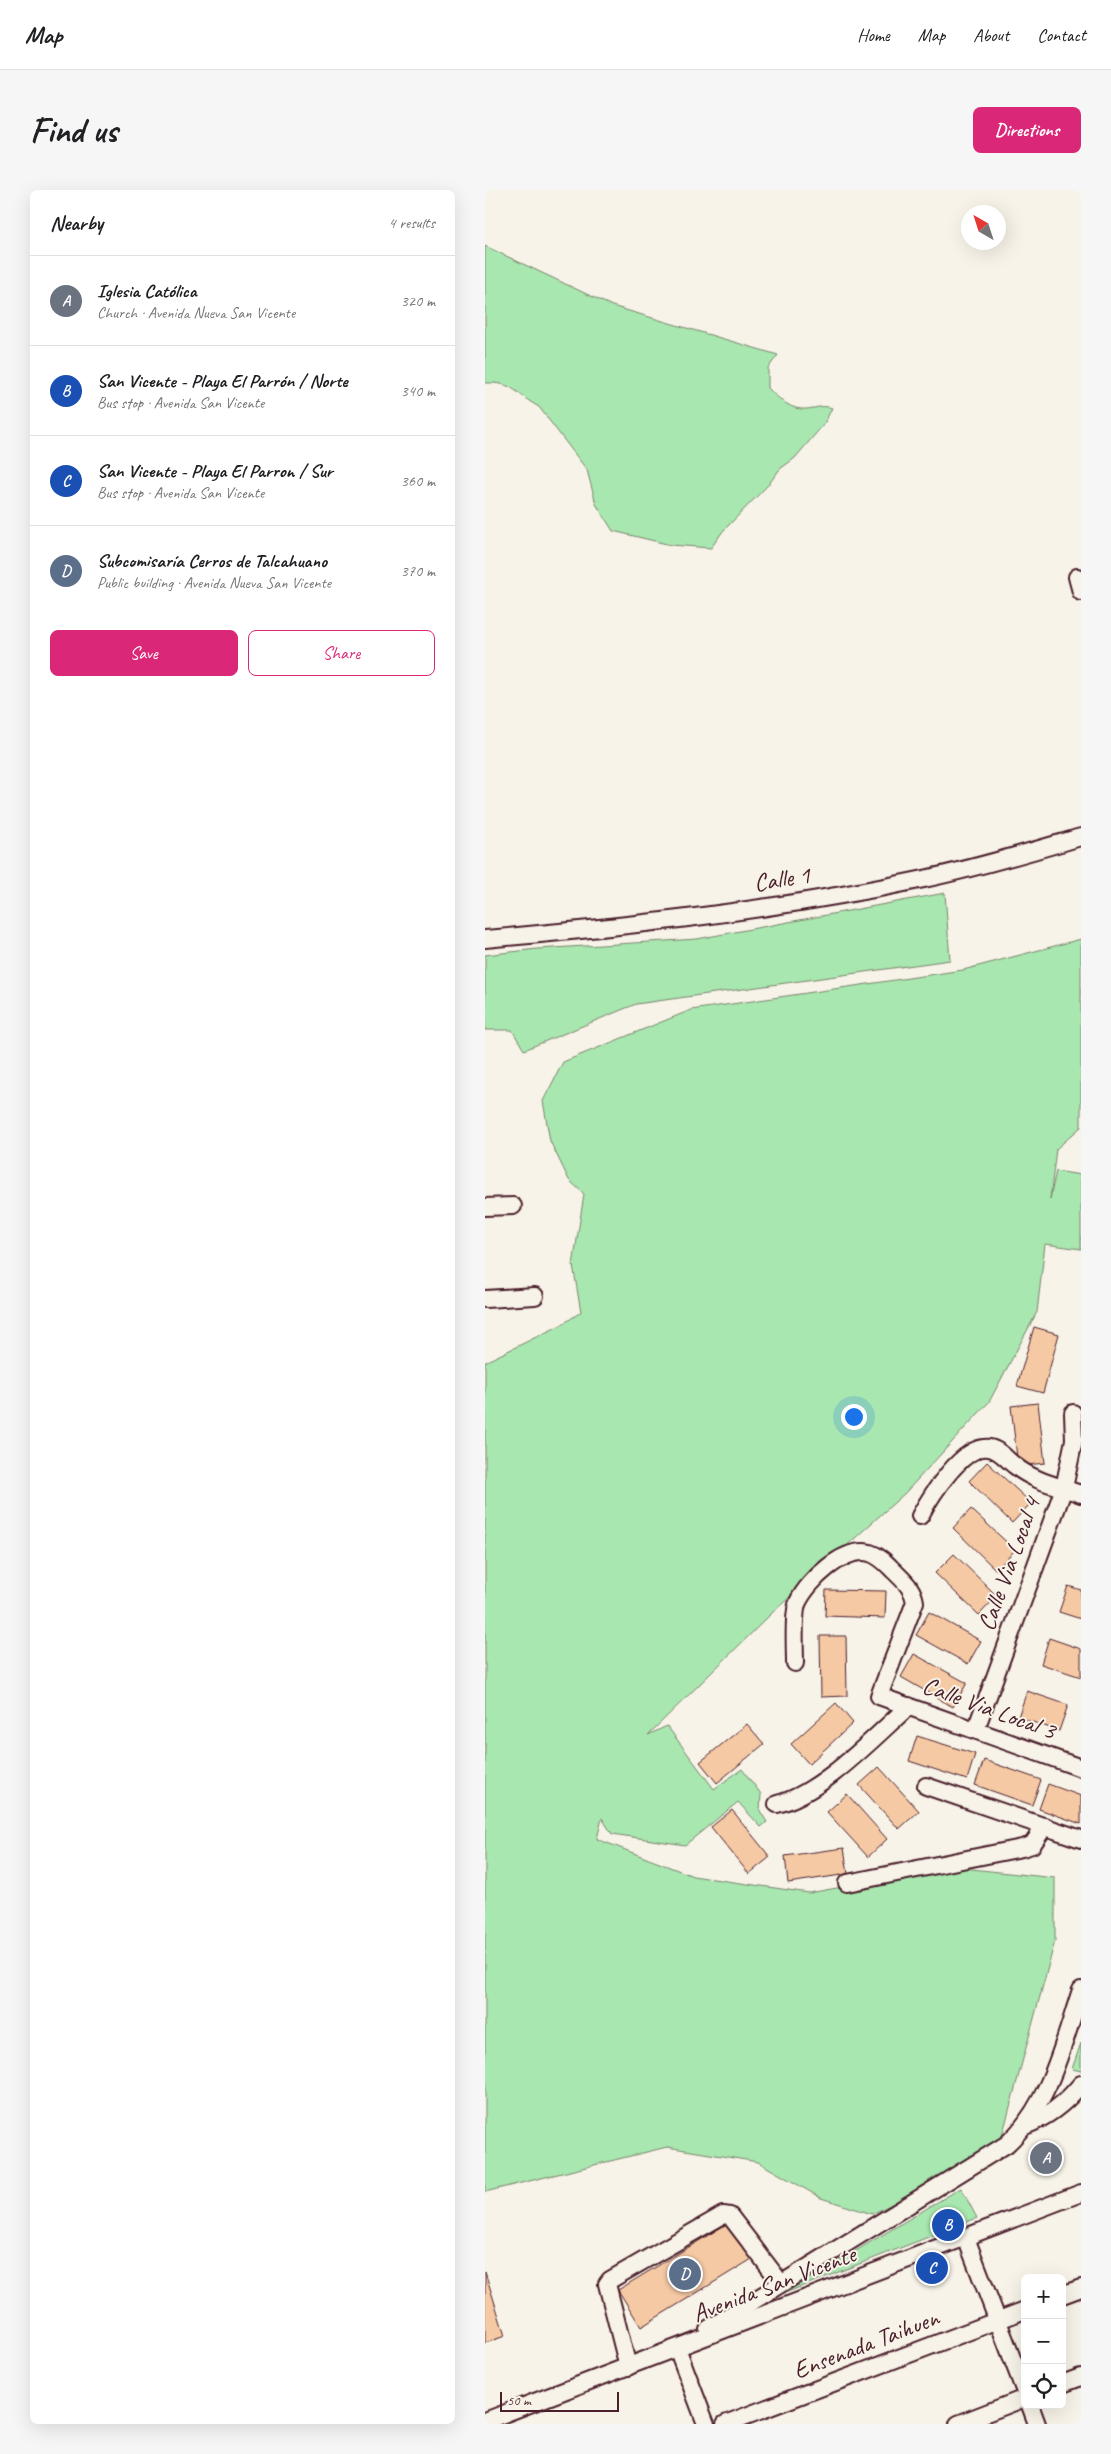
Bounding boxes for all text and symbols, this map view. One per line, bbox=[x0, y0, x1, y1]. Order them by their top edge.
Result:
text: Map bbox=[25, 20, 62, 50]
text: Home bbox=[857, 24, 890, 46]
text: Map bbox=[918, 24, 945, 46]
text: About bbox=[973, 24, 1009, 46]
text: Contact bbox=[1037, 24, 1086, 46]
button: Directions bbox=[973, 107, 1081, 153]
text: Find us bbox=[30, 108, 117, 153]
north arrow bbox=[961, 205, 1006, 250]
text: Nearby bbox=[50, 210, 103, 236]
text: 4 results bbox=[388, 213, 435, 233]
text: Iglesia Católica bbox=[97, 279, 196, 303]
text: A bbox=[62, 291, 70, 311]
text: 320 m bbox=[401, 291, 435, 311]
text: Church · Avenida Nueva San Vicente bbox=[97, 303, 295, 323]
text: San Vicente - Playa El Parrón / Norte bbox=[97, 369, 348, 393]
text: B bbox=[62, 381, 70, 401]
text: 340 m bbox=[401, 381, 435, 401]
text: Bus stop · Avenida San Vicente bbox=[97, 393, 264, 413]
text: San Vicente - Playa El Parron / Sur bbox=[97, 459, 333, 483]
text: C bbox=[62, 471, 70, 491]
text: 360 m bbox=[401, 471, 435, 491]
text: Bus stop · Avenida San Vicente bbox=[97, 483, 264, 503]
text: Subcomisaría Cerros de Talcahuano bbox=[97, 549, 327, 573]
text: D bbox=[61, 561, 71, 581]
text: 370 m bbox=[401, 561, 435, 581]
text: Public building · Avenida Nueva San Vicente bbox=[97, 573, 331, 593]
button: Save bbox=[50, 630, 238, 676]
button: Share bbox=[248, 630, 435, 676]
street label: Calle 1 bbox=[752, 858, 814, 899]
your location bbox=[841, 1404, 867, 1430]
street label: Calle Via Local 4 bbox=[970, 1490, 1049, 1635]
street label: Calle Via Local 3 bbox=[918, 1669, 1062, 1747]
pin: A bbox=[1030, 2139, 1062, 2177]
pin: B bbox=[932, 2206, 964, 2244]
street label: Avenida San Vicente bbox=[688, 2237, 862, 2330]
pin: C bbox=[916, 2249, 948, 2287]
pin: D bbox=[669, 2255, 701, 2293]
map controls bbox=[1021, 2274, 1066, 2409]
button: + bbox=[1021, 2274, 1066, 2319]
street label: Ensenada Taihuen bbox=[789, 2301, 945, 2386]
button: − bbox=[1021, 2319, 1066, 2364]
button: locate bbox=[1021, 2364, 1066, 2409]
scale bar bbox=[500, 2389, 619, 2412]
text: 50 m bbox=[507, 2392, 531, 2409]

